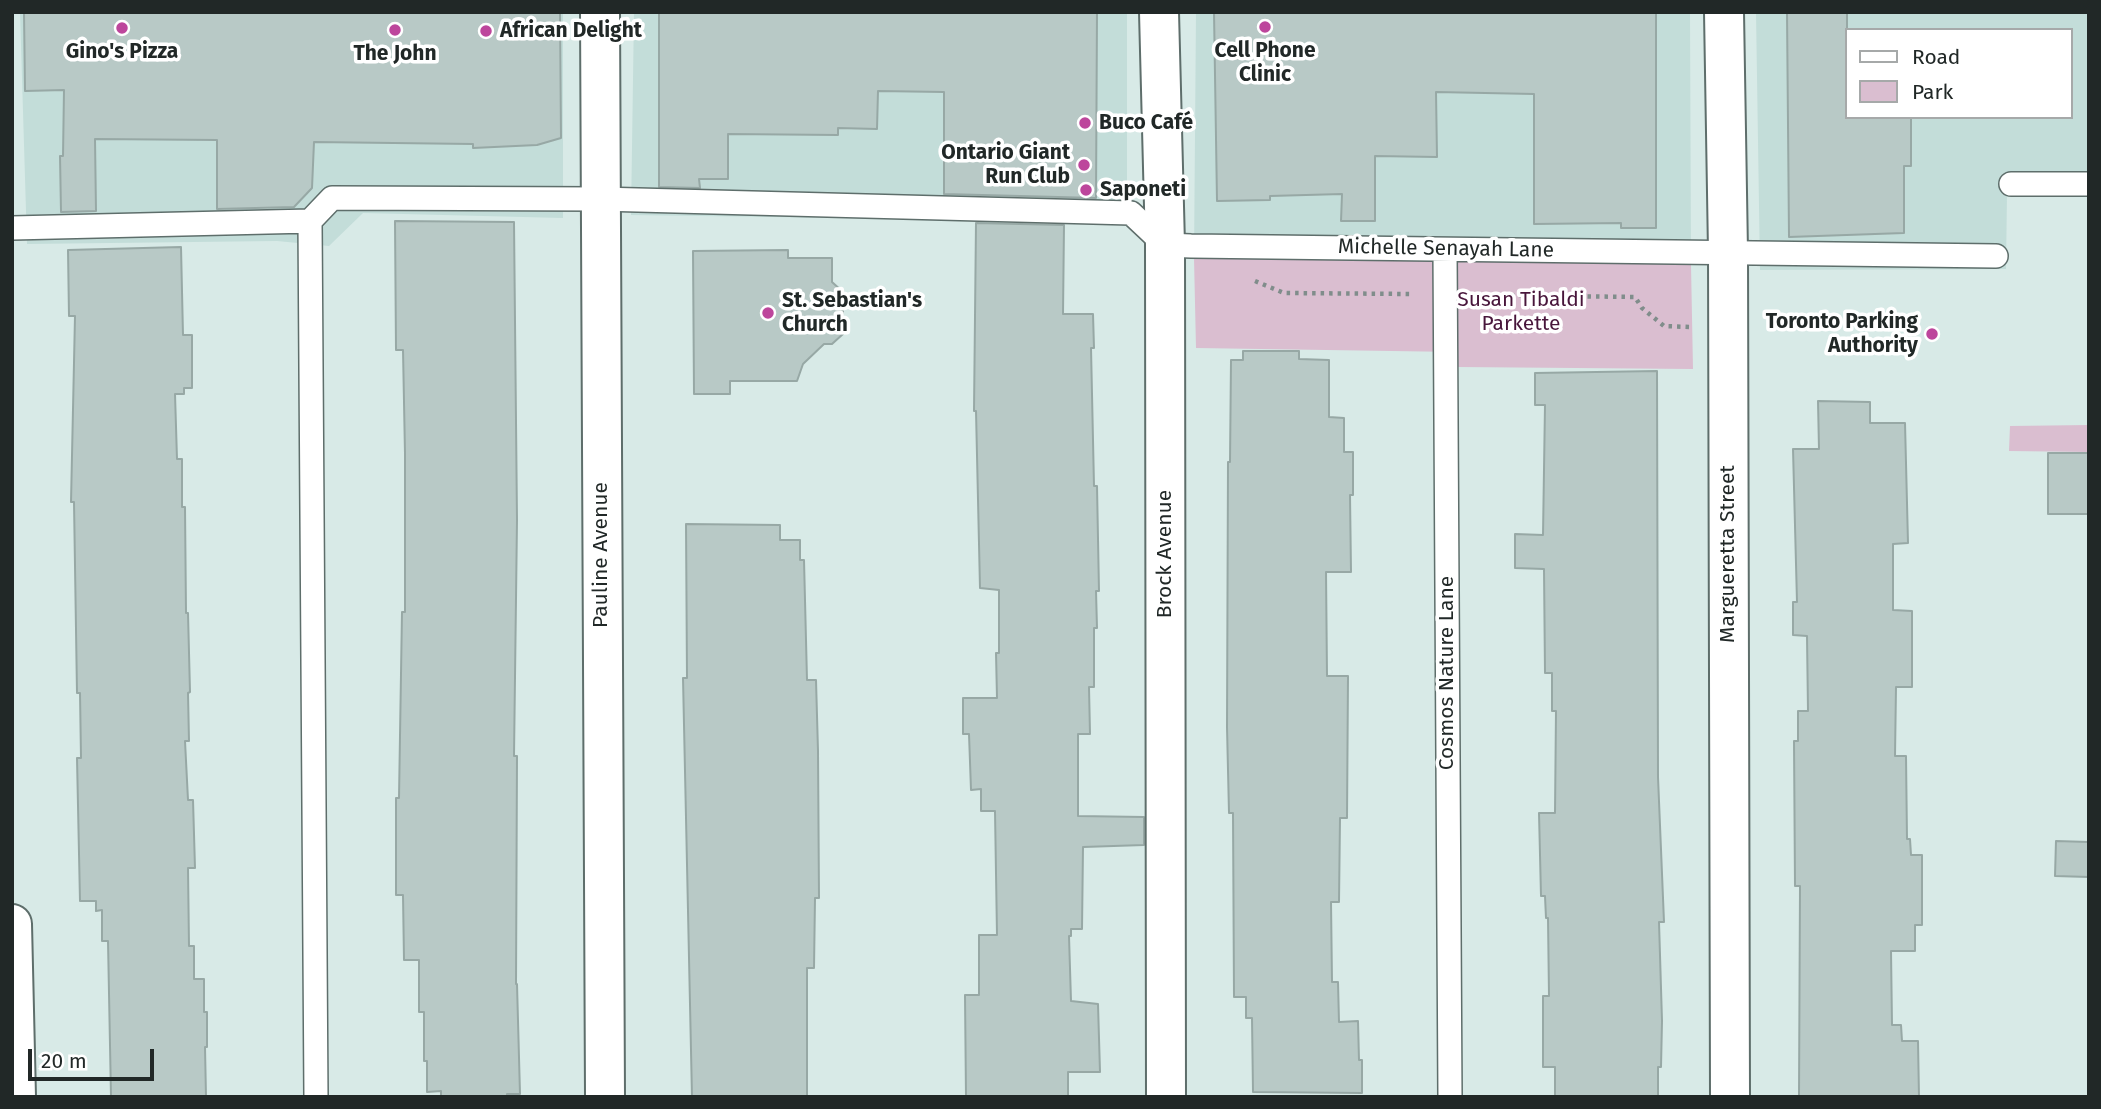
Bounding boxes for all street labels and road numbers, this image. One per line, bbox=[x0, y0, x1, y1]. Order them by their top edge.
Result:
street label: Michelle Senayah Lane bbox=[1338, 235, 1554, 263]
street label: Margueretta Street bbox=[1715, 465, 1741, 643]
street label: Pauline Avenue bbox=[588, 482, 614, 628]
street label: Brock Avenue bbox=[1152, 490, 1178, 618]
street label: Cosmos Nature Lane bbox=[1434, 576, 1460, 770]

